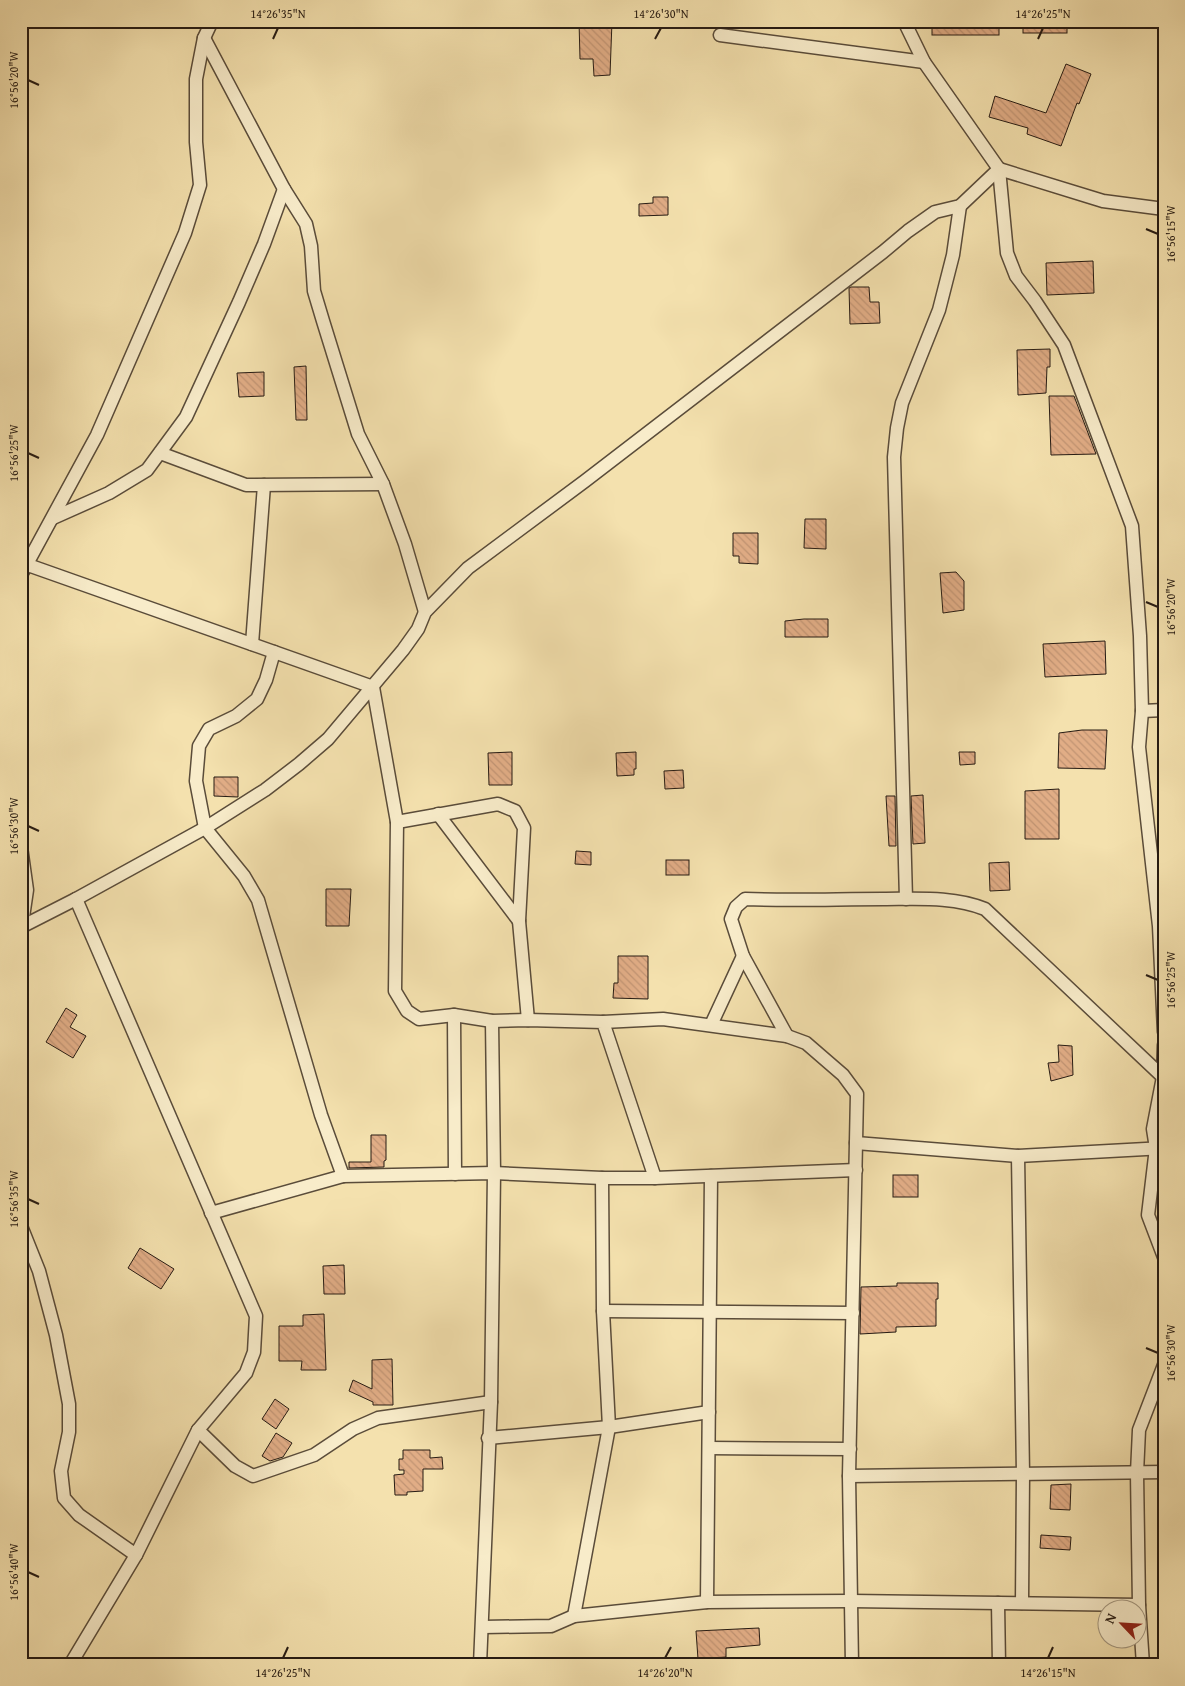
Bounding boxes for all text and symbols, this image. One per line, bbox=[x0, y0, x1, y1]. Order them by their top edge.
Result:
text: 14°26'35"N bbox=[250, 5, 306, 22]
text: 14°26'30"N bbox=[633, 5, 689, 22]
text: 14°26'25"N bbox=[1015, 5, 1071, 22]
text: 16°56'20"W bbox=[5, 50, 22, 109]
text: 16°56'15"W bbox=[1162, 204, 1179, 263]
text: 16°56'25"W bbox=[5, 423, 22, 482]
text: 16°56'20"W bbox=[1162, 577, 1179, 636]
text: 16°56'30"W bbox=[5, 796, 22, 855]
text: 16°56'25"W bbox=[1162, 950, 1179, 1009]
text: 16°56'35"W bbox=[5, 1169, 22, 1228]
text: 16°56'30"W bbox=[1162, 1323, 1179, 1382]
text: 16°56'40"W bbox=[5, 1542, 22, 1601]
north arrow bbox=[1098, 1598, 1148, 1648]
text: N bbox=[1099, 1609, 1122, 1627]
text: 14°26'25"N bbox=[255, 1664, 311, 1681]
text: 14°26'20"N bbox=[637, 1664, 693, 1681]
text: 14°26'15"N bbox=[1020, 1664, 1076, 1681]

